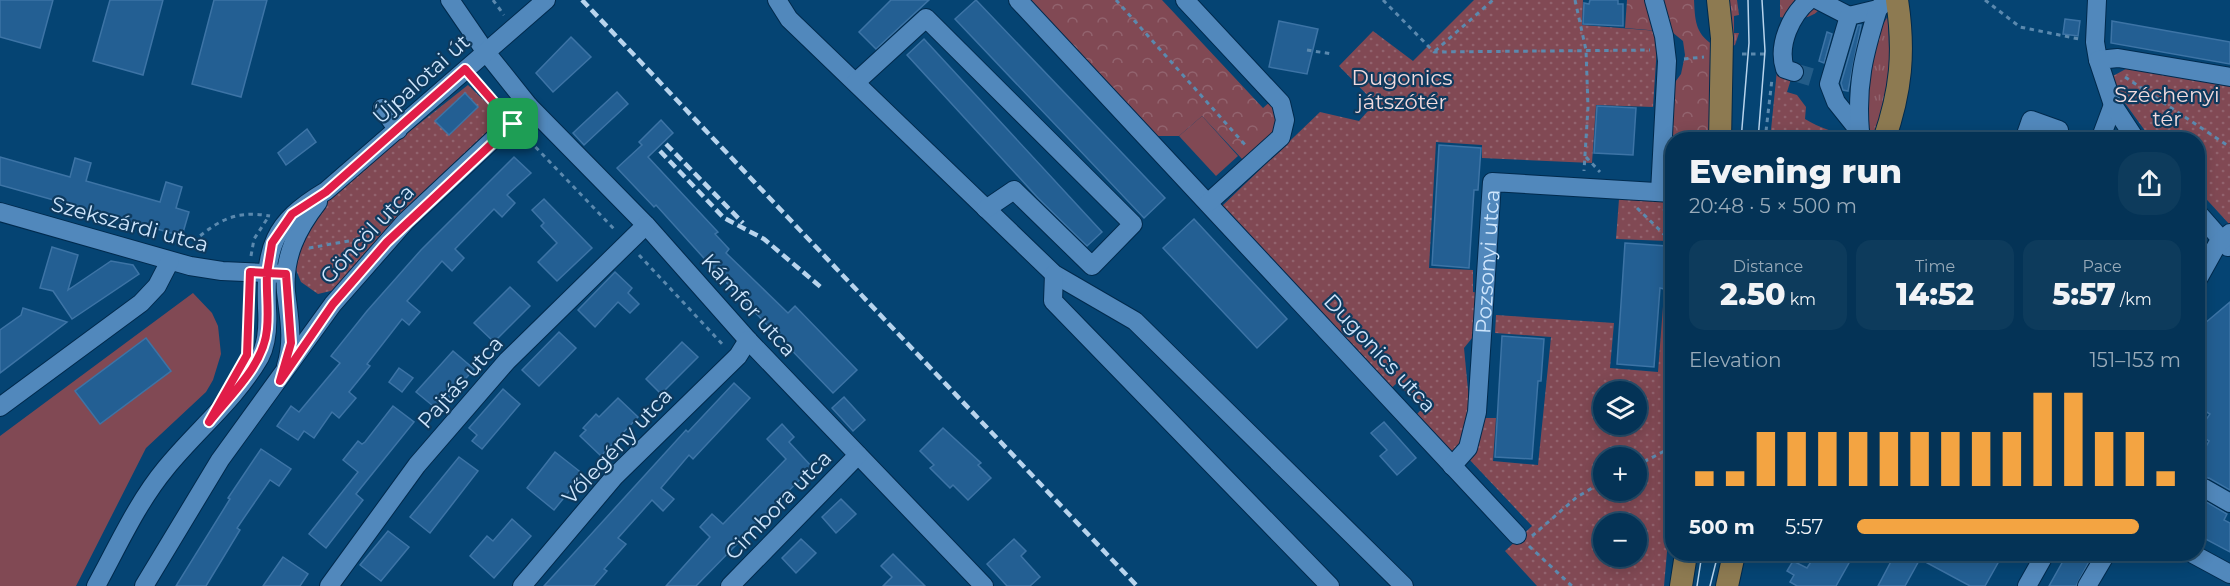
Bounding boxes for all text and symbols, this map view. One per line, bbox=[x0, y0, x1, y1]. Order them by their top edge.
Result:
street label: Újpalotai út bbox=[367, 29, 475, 129]
park label: Dugonics játszótér bbox=[1352, 65, 1452, 114]
park label: Széchenyi tér bbox=[2114, 82, 2220, 131]
pin bbox=[487, 98, 538, 149]
icon: arrive bbox=[496, 107, 529, 140]
text: Evening run bbox=[1689, 151, 1902, 191]
button: share bbox=[2118, 152, 2181, 215]
street label: Göncöl utca bbox=[315, 179, 419, 289]
street label: Pozsonyi utca bbox=[1470, 188, 1504, 335]
street label: Szekszárdi utca bbox=[49, 191, 211, 257]
text: 20:48 · 5 × 500 m bbox=[1689, 194, 1857, 218]
street label: Kámfor utca bbox=[696, 248, 802, 362]
text: Distance bbox=[1733, 257, 1803, 276]
text: Time bbox=[1915, 257, 1955, 276]
text: Pace bbox=[2082, 257, 2122, 276]
text: 2.50 bbox=[1720, 276, 1785, 313]
text: 14:52 bbox=[1896, 276, 1974, 313]
text: 5:57 bbox=[2052, 276, 2116, 313]
street label: Dugonics utca bbox=[1319, 289, 1441, 417]
text: km bbox=[1785, 290, 1816, 309]
text: /km bbox=[2116, 290, 2152, 309]
street label: Pajtás utca bbox=[412, 331, 508, 433]
text: Elevation bbox=[1689, 348, 1781, 372]
text: 151–153 m bbox=[2089, 348, 2181, 372]
map controls bbox=[1593, 381, 1647, 567]
button: layers bbox=[1593, 381, 1647, 435]
street label: Vőlegény utca bbox=[557, 383, 677, 509]
street label: Cimbora utca bbox=[720, 445, 836, 565]
button: + bbox=[1593, 447, 1647, 501]
button: − bbox=[1593, 513, 1647, 567]
text: 500 m bbox=[1689, 515, 1755, 539]
text: 5:57 bbox=[1785, 515, 1823, 539]

